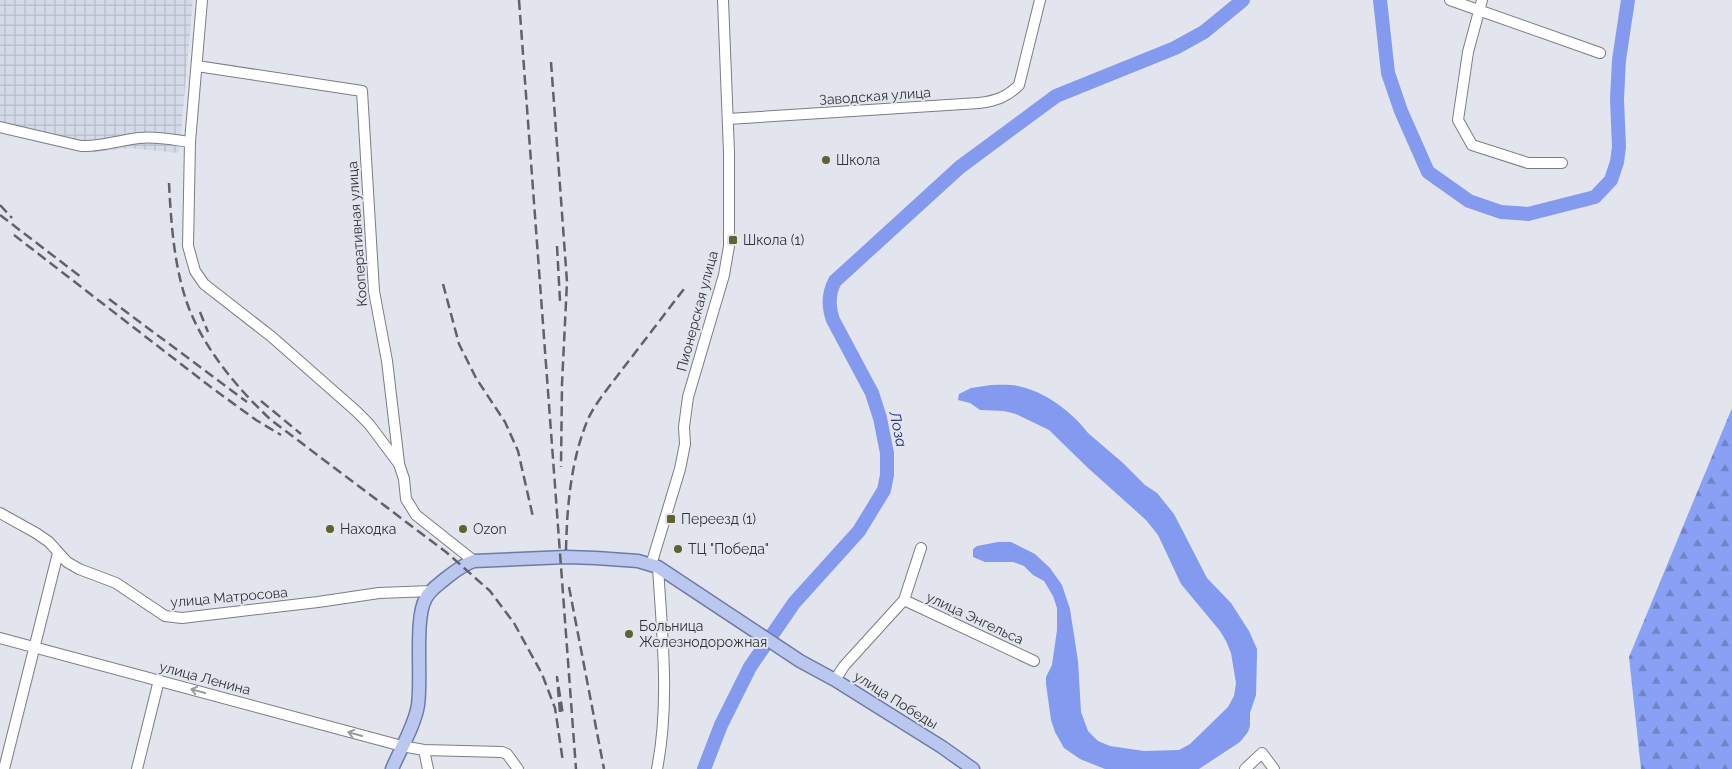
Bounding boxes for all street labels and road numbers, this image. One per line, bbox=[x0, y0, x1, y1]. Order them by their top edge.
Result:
street label: Заводская улица bbox=[819, 84, 931, 108]
street label: Кооперативная улица bbox=[344, 161, 370, 307]
street label: Пионерская улица bbox=[673, 249, 721, 373]
street label: улица Матросова bbox=[170, 584, 288, 610]
street label: улица Энгельса bbox=[924, 588, 1026, 648]
street label: улица Ленина bbox=[158, 658, 252, 698]
street label: улица Победы bbox=[851, 668, 941, 732]

